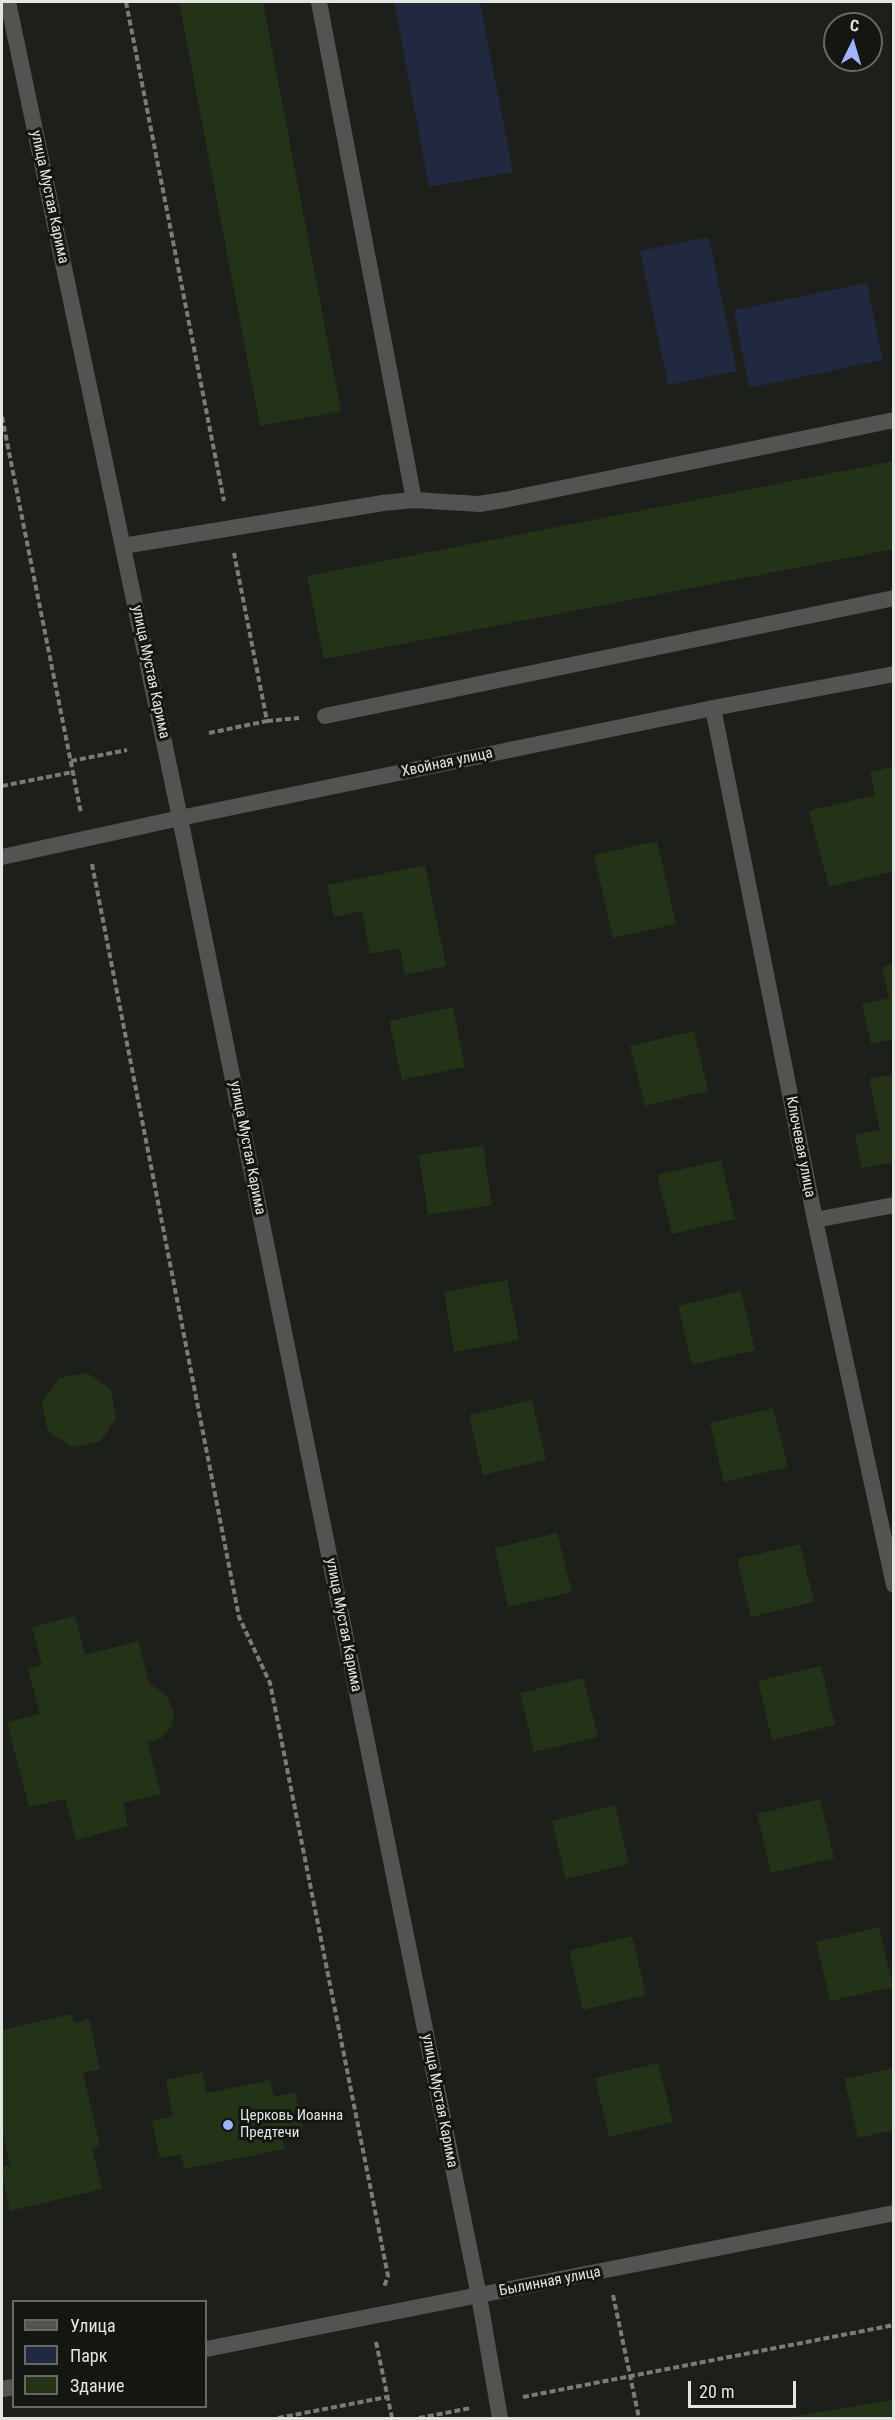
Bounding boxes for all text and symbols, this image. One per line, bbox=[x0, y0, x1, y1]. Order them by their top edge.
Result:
north arrow bbox=[823, 12, 883, 72]
text: С bbox=[849, 16, 860, 35]
street label: улица Мустая Карима bbox=[26, 129, 72, 265]
street label: улица Мустая Карима bbox=[127, 604, 173, 740]
street label: Хвойная улица bbox=[400, 745, 494, 781]
street label: улица Мустая Карима bbox=[225, 1080, 269, 1216]
street label: Ключевая улица bbox=[781, 1095, 819, 1199]
street label: улица Мустая Карима bbox=[321, 1557, 365, 1693]
street label: улица Мустая Карима bbox=[417, 2033, 461, 2169]
place label: Церковь Иоанна Предтечи bbox=[240, 2107, 343, 2142]
marker: Церковь Иоанна Предтечи bbox=[221, 2118, 235, 2132]
street label: Былинная улица bbox=[498, 2263, 602, 2301]
legend bbox=[12, 2300, 207, 2408]
text: Улица bbox=[70, 2315, 116, 2336]
text: Парк bbox=[70, 2345, 107, 2366]
scale bar bbox=[691, 2369, 799, 2407]
text: Здание bbox=[70, 2375, 124, 2396]
text: 20 m bbox=[699, 2381, 734, 2402]

